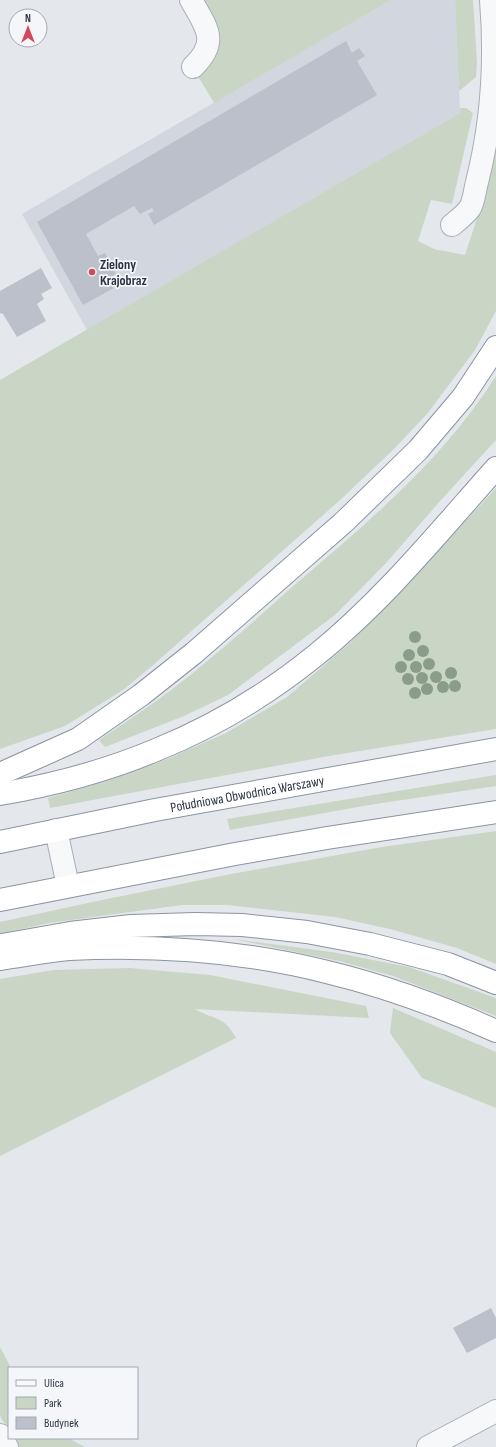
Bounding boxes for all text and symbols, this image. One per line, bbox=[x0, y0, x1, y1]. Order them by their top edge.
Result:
north arrow bbox=[8, 8, 48, 48]
text: N bbox=[25, 12, 31, 25]
place label: Zielony Krajobraz bbox=[100, 256, 148, 289]
marker: Zielony Krajobraz bbox=[87, 267, 97, 277]
street label: Południowa Obwodnica Warszawy bbox=[169, 771, 326, 816]
legend bbox=[8, 1367, 138, 1439]
text: Ulica bbox=[44, 1376, 64, 1391]
text: Park bbox=[44, 1396, 62, 1411]
text: Budynek bbox=[44, 1416, 79, 1431]

